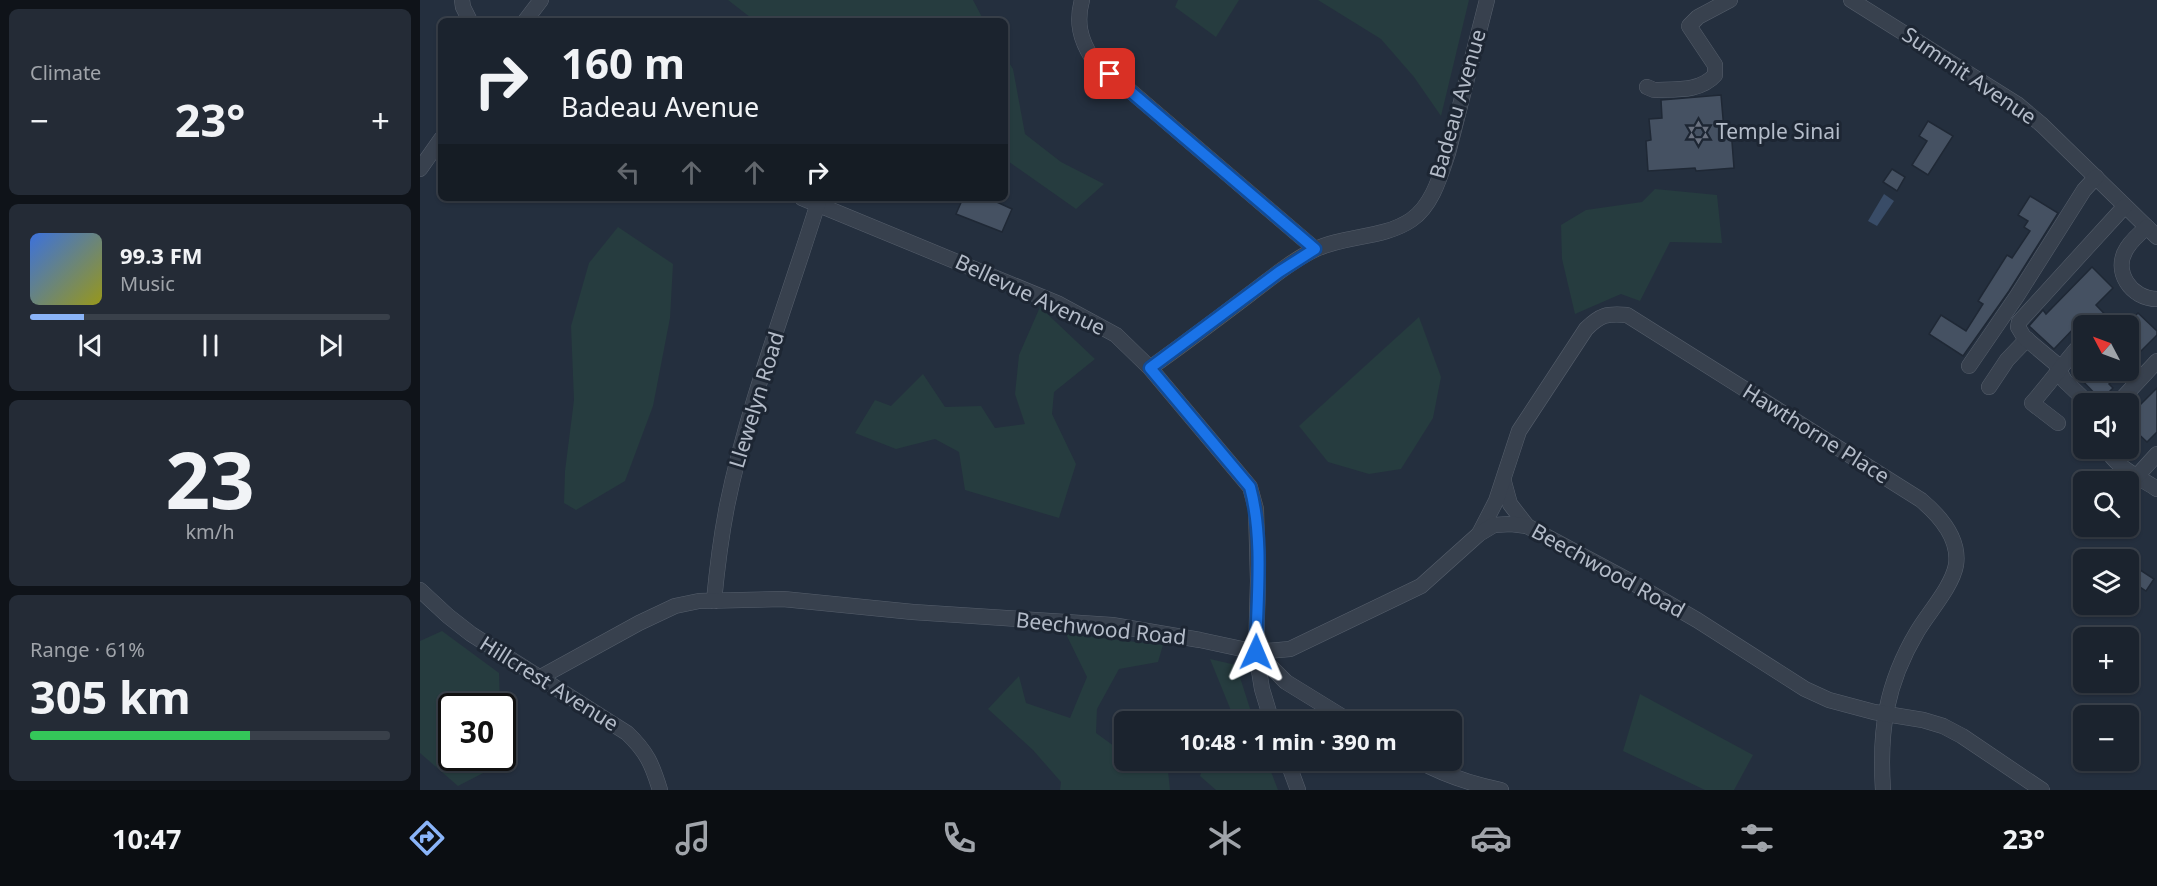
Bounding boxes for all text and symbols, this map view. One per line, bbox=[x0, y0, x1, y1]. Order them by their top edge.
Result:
street label: Summit Avenue bbox=[1897, 20, 2042, 130]
street label: Badeau Avenue bbox=[1422, 26, 1492, 182]
text: 160 m bbox=[561, 34, 685, 91]
icon: right bbox=[462, 42, 540, 120]
pin bbox=[1084, 48, 1135, 99]
icon: arrive bbox=[1093, 57, 1126, 90]
text: Climate bbox=[30, 59, 101, 86]
text: Badeau Avenue bbox=[561, 88, 759, 125]
text: 23° bbox=[175, 89, 245, 150]
text: − bbox=[30, 98, 49, 143]
text: + bbox=[371, 98, 390, 143]
place label: Temple Sinai bbox=[1716, 117, 1840, 145]
synagogue icon: Temple Sinai bbox=[1685, 119, 1711, 145]
icon: left bbox=[612, 156, 645, 189]
icon: ahead bbox=[675, 156, 708, 189]
icon: ahead bbox=[738, 156, 771, 189]
icon: right bbox=[801, 156, 834, 189]
text: 99.3 FM bbox=[120, 240, 202, 270]
street label: Bellevue Avenue bbox=[951, 247, 1110, 341]
text: Music bbox=[120, 270, 175, 297]
north arrow bbox=[2073, 315, 2139, 381]
map controls bbox=[2073, 315, 2139, 771]
street label: Llewelyn Road bbox=[722, 328, 790, 471]
icon: previous bbox=[74, 329, 107, 362]
icon: pause bbox=[194, 329, 227, 362]
icon: next bbox=[314, 329, 347, 362]
street label: Hawthorne Place bbox=[1738, 377, 1895, 490]
button: sound bbox=[2073, 393, 2139, 459]
text: 23 bbox=[165, 426, 255, 532]
button: search bbox=[2073, 471, 2139, 537]
street label: Beechwood Road bbox=[1527, 516, 1690, 624]
text: km/h bbox=[185, 518, 235, 545]
button: layers bbox=[2073, 549, 2139, 615]
street label: Beechwood Road bbox=[1015, 605, 1188, 651]
position arrow bbox=[1224, 620, 1288, 684]
button: + bbox=[2073, 627, 2139, 693]
street label: Hillcrest Avenue bbox=[475, 629, 624, 737]
text: Range · 61% bbox=[30, 636, 145, 663]
text: 305 km bbox=[30, 666, 191, 727]
speed limit sign: 30 bbox=[438, 693, 516, 771]
button: − bbox=[2073, 705, 2139, 771]
text: 10:48 · 1 min · 390 m bbox=[1179, 726, 1397, 756]
icon: directions bbox=[406, 817, 448, 859]
icon: music bbox=[672, 817, 714, 859]
icon: phone bbox=[938, 817, 980, 859]
icon: climate bbox=[1204, 817, 1246, 859]
icon: car bbox=[1470, 817, 1512, 859]
icon: filters bbox=[1736, 817, 1778, 859]
text: 10:47 bbox=[112, 820, 181, 857]
text: 23° bbox=[2003, 820, 2045, 857]

